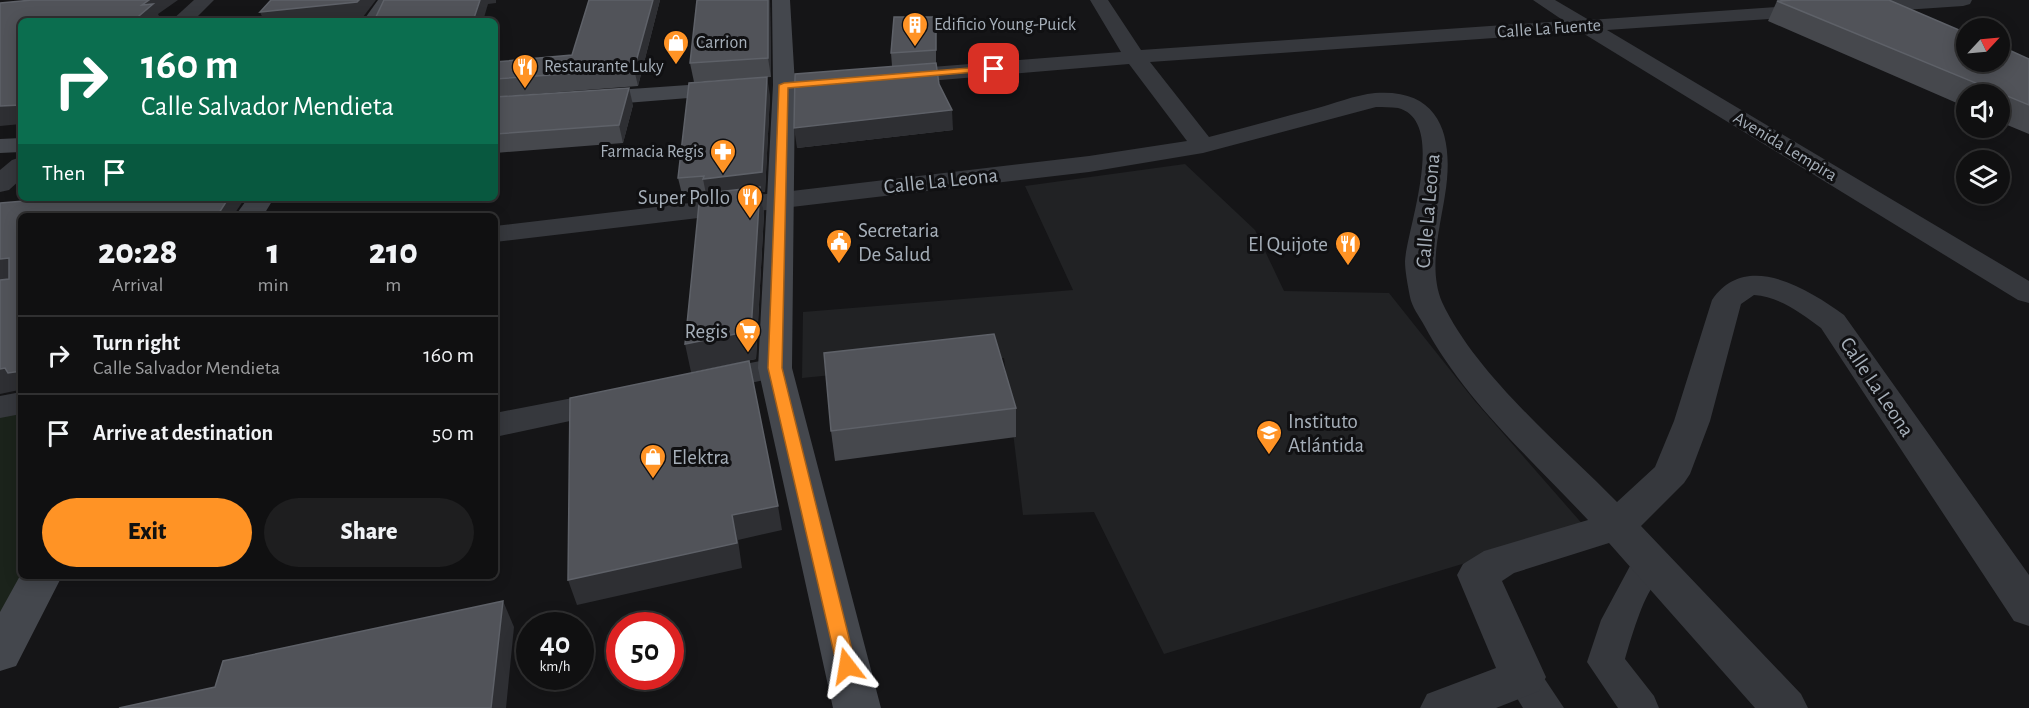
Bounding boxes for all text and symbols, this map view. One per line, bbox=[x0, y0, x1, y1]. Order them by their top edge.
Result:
building icon: Edificio Young-Puick bbox=[900, 10, 930, 48]
place label: Edificio Young-Puick bbox=[934, 16, 1077, 34]
street label: Calle La Fuente bbox=[1496, 16, 1602, 42]
north arrow bbox=[1956, 18, 2010, 72]
map controls bbox=[1956, 18, 2010, 204]
shop icon: Carrion bbox=[661, 28, 691, 66]
place label: Carrion bbox=[696, 34, 747, 52]
icon: right bbox=[42, 42, 120, 120]
pin bbox=[968, 43, 1019, 94]
text: 160 m bbox=[141, 44, 239, 86]
restaurant icon: Restaurante Luky bbox=[510, 52, 540, 90]
icon: arrive bbox=[977, 52, 1010, 85]
place label: Restaurante Luky bbox=[544, 58, 664, 76]
button: sound bbox=[1956, 84, 2010, 138]
text: Calle Salvador Mendieta bbox=[141, 93, 394, 120]
street label: Avenida Lempira bbox=[1730, 109, 1840, 185]
pharmacy icon: Farmacia Regis bbox=[708, 137, 738, 175]
place label: Farmacia Regis bbox=[600, 143, 704, 161]
button: layers bbox=[1956, 150, 2010, 204]
street label: Calle La Leona bbox=[1413, 153, 1443, 269]
icon: arrive bbox=[98, 156, 131, 189]
text: Then bbox=[42, 162, 86, 184]
street label: Calle La Leona bbox=[883, 165, 999, 197]
restaurant icon: Super Pollo bbox=[735, 182, 765, 220]
place label: Super Pollo bbox=[638, 187, 730, 208]
place label: Secretaria De Salud bbox=[858, 220, 940, 265]
public building icon: Secretaria De Salud bbox=[824, 227, 854, 265]
restaurant icon: El Quijote bbox=[1333, 229, 1363, 267]
text: 20:28 bbox=[98, 234, 177, 270]
text: 1 bbox=[267, 234, 280, 270]
text: 210 bbox=[369, 234, 418, 270]
place label: El Quijote bbox=[1248, 234, 1328, 255]
text: Arrival bbox=[112, 275, 163, 295]
text: min bbox=[258, 275, 289, 295]
text: m bbox=[385, 275, 401, 295]
supermarket icon: Regis bbox=[733, 316, 763, 354]
place label: Regis bbox=[685, 321, 728, 342]
text: Turn right bbox=[93, 332, 180, 354]
street label: Calle La Leona bbox=[1836, 334, 1918, 441]
icon: right bbox=[42, 339, 75, 372]
text: 160 m bbox=[423, 344, 474, 366]
text: Calle Salvador Mendieta bbox=[93, 358, 280, 378]
place label: Instituto Atlántida bbox=[1288, 411, 1365, 456]
icon: arrive bbox=[42, 417, 75, 450]
school or university icon: Instituto Atlántida bbox=[1254, 418, 1284, 456]
text: Arrive at destination bbox=[93, 422, 273, 444]
text: 50 m bbox=[432, 422, 474, 444]
shop icon: Elektra bbox=[638, 442, 668, 480]
place label: Elektra bbox=[672, 447, 730, 468]
button: Exit bbox=[42, 498, 252, 567]
button: Share bbox=[264, 498, 474, 567]
speed limit sign: 50 bbox=[606, 612, 684, 690]
text: 40 bbox=[540, 629, 570, 659]
position arrow bbox=[815, 634, 879, 698]
text: km/h bbox=[540, 659, 570, 674]

